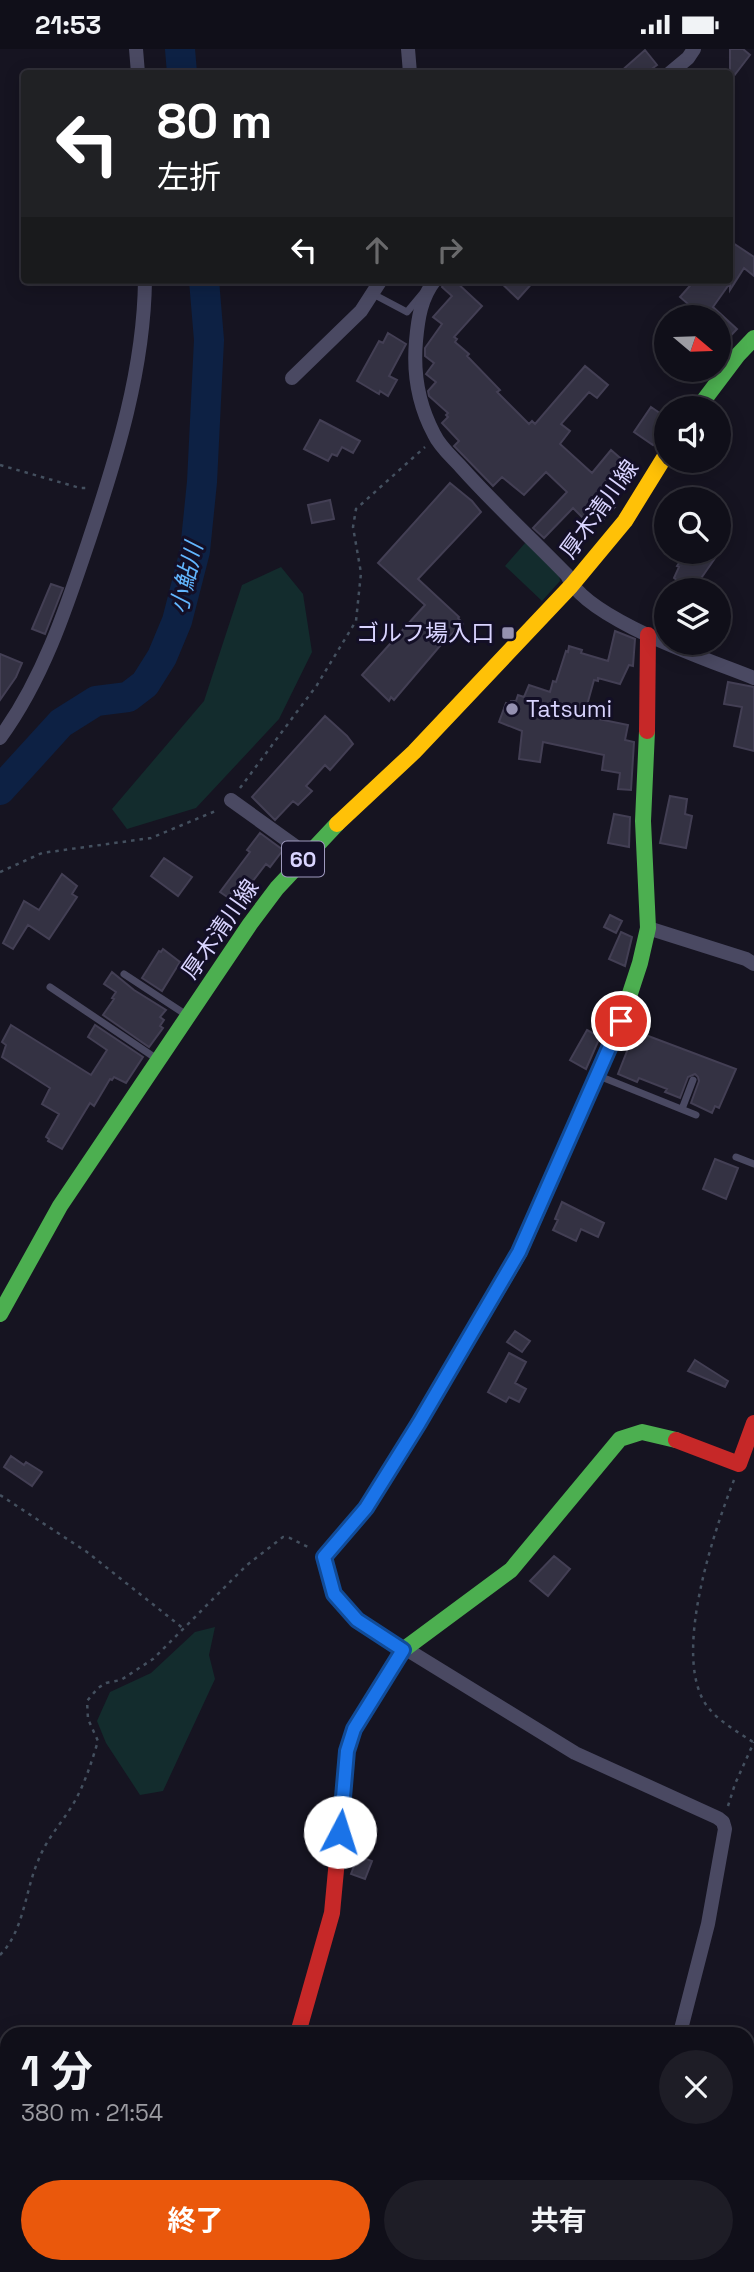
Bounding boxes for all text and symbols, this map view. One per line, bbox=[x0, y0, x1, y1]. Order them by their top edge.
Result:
text: 21:53 bbox=[35, 8, 101, 42]
text: 80 m bbox=[157, 90, 272, 152]
icon: left bbox=[42, 98, 133, 189]
text: 左折 bbox=[157, 157, 221, 197]
icon: left bbox=[285, 231, 323, 269]
icon: ahead bbox=[358, 231, 396, 269]
icon: right bbox=[431, 231, 469, 269]
north arrow bbox=[654, 305, 732, 381]
map controls bbox=[654, 305, 731, 655]
button: sound bbox=[654, 396, 731, 473]
street label: 厚木清川線 bbox=[553, 454, 645, 564]
button: search bbox=[654, 487, 731, 564]
water label: 小鮎川 bbox=[163, 537, 210, 617]
button: layers bbox=[654, 578, 731, 655]
place label: ゴルフ場入口 bbox=[356, 618, 494, 648]
marker: ゴルフ場入口 bbox=[500, 625, 516, 641]
place label: Tatsumi bbox=[526, 694, 612, 724]
marker: Tatsumi bbox=[504, 701, 520, 717]
road number: 60 bbox=[282, 841, 324, 877]
street label: 厚木清川線 bbox=[175, 873, 265, 985]
pin bbox=[591, 991, 651, 1051]
icon: arrive bbox=[602, 1002, 640, 1040]
position arrow bbox=[303, 1795, 377, 1869]
text: 1 分 bbox=[21, 2045, 93, 2098]
button: close bbox=[659, 2050, 733, 2124]
text: 380 m · 21:54 bbox=[21, 2098, 163, 2128]
button: 終了 bbox=[21, 2180, 370, 2260]
button: 共有 bbox=[384, 2180, 733, 2260]

